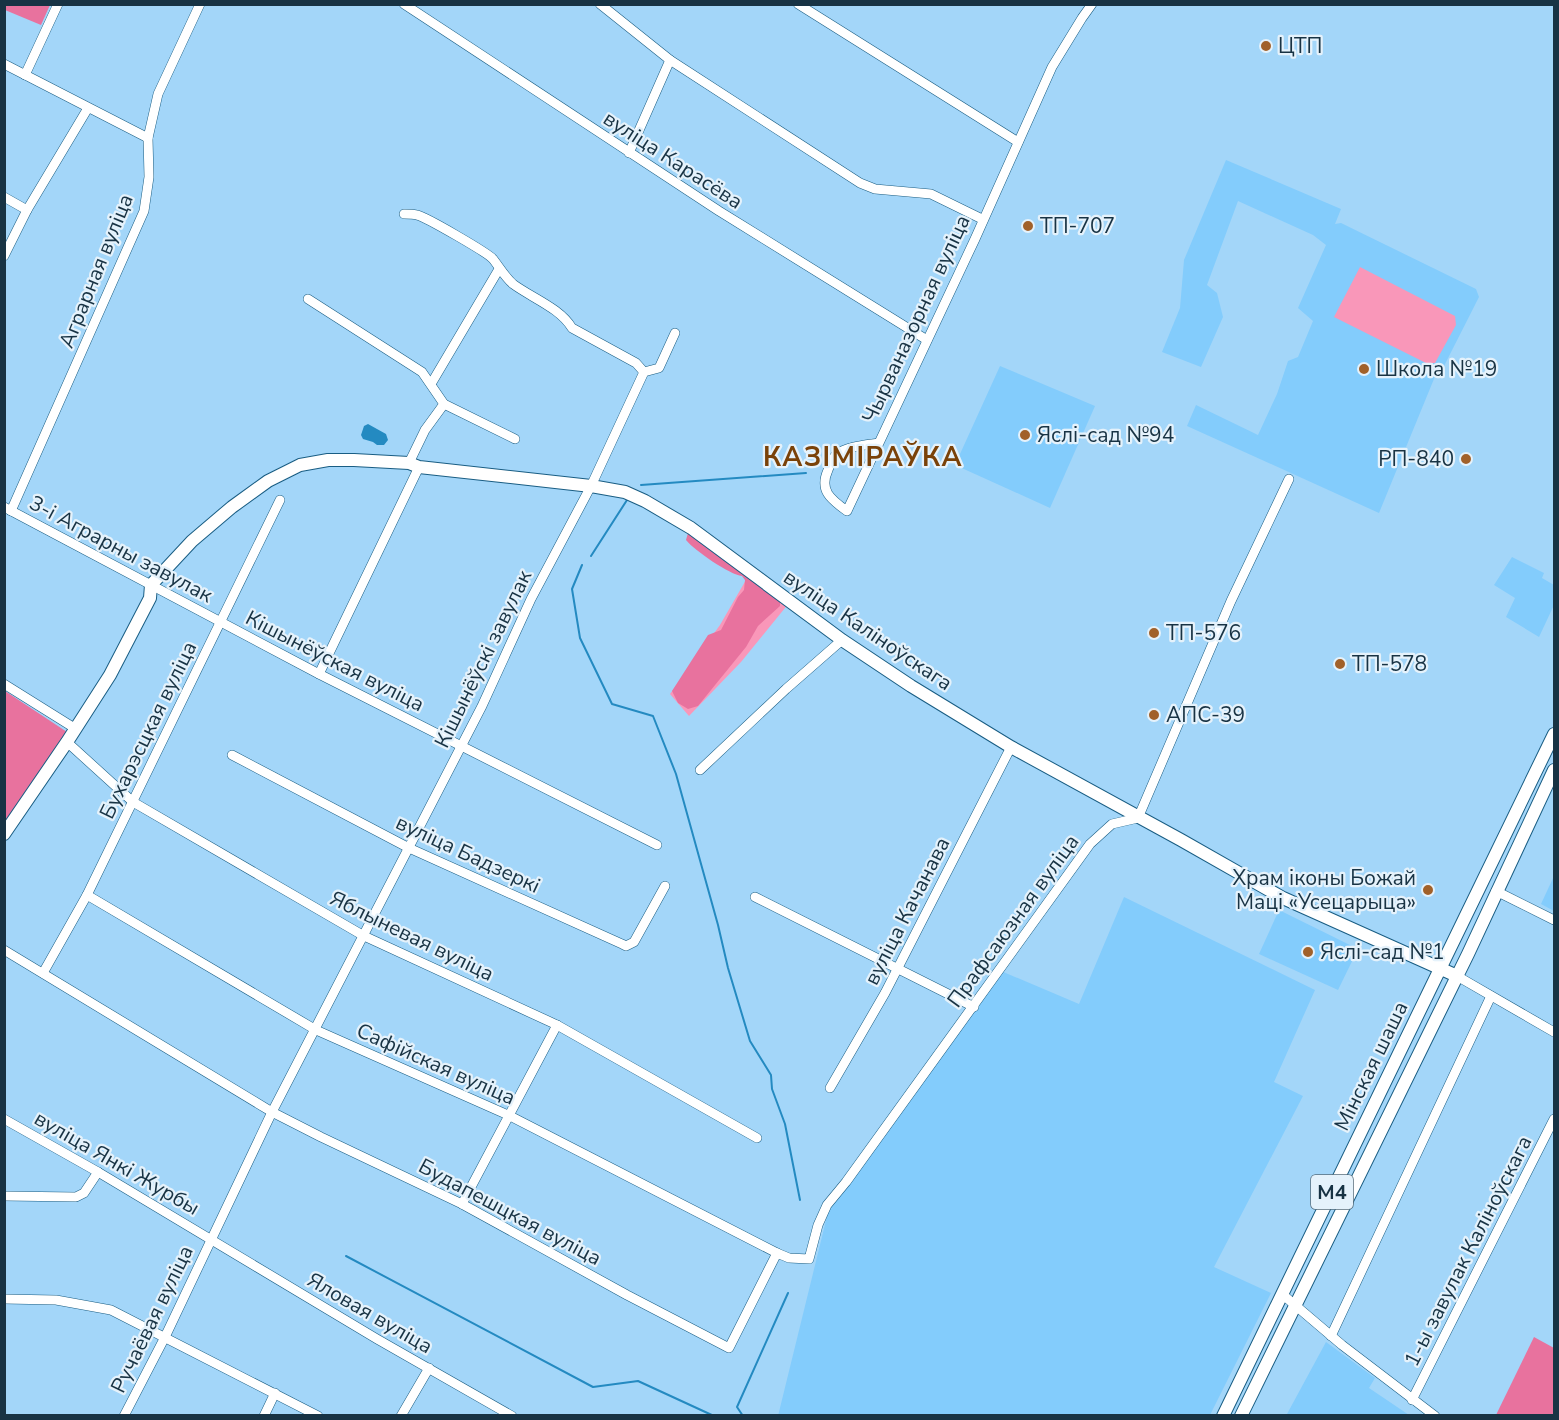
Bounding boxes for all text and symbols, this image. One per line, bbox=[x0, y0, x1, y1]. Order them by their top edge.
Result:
place label: ЦТП bbox=[1278, 32, 1323, 60]
marker: ЦТП bbox=[1259, 39, 1273, 53]
street label: вуліца Карасёва bbox=[598, 104, 748, 216]
street label: Аграрная вуліца bbox=[52, 190, 140, 352]
street label: Чырваназорная вуліца bbox=[855, 210, 977, 428]
place label: ТП-707 bbox=[1040, 212, 1115, 240]
marker: ТП-707 bbox=[1021, 219, 1035, 233]
place label: Школа №19 bbox=[1376, 355, 1497, 383]
marker: Школа №19 bbox=[1357, 362, 1371, 376]
place label: Яслі-сад №94 bbox=[1037, 421, 1174, 449]
marker: Яслі-сад №94 bbox=[1018, 428, 1032, 442]
district label: КАЗІМІРАЎКА bbox=[763, 439, 963, 476]
place label: РП-840 bbox=[1378, 445, 1454, 473]
marker: РП-840 bbox=[1459, 452, 1473, 466]
street label: 3-і Аграрны завулак bbox=[24, 489, 218, 610]
street label: вуліца Каліноўскага bbox=[778, 563, 958, 697]
street label: Кішынёўскі завулак bbox=[428, 565, 539, 753]
street label: Кішынёўская вуліца bbox=[241, 604, 429, 718]
place label: ТП-576 bbox=[1166, 619, 1241, 647]
marker: ТП-576 bbox=[1147, 626, 1161, 640]
street label: Бухарэсцкая вуліца bbox=[93, 637, 203, 823]
place label: ТП-578 bbox=[1352, 650, 1427, 678]
marker: ТП-578 bbox=[1333, 657, 1347, 671]
place label: АПС-39 bbox=[1166, 701, 1245, 729]
marker: АПС-39 bbox=[1147, 708, 1161, 722]
street label: вуліца Бадзеркі bbox=[391, 808, 545, 900]
street label: Прафсаюзная вуліца bbox=[941, 829, 1085, 1013]
street label: вуліца Качанава bbox=[858, 832, 956, 990]
place label: Храм іконы Божай Маці «Усецарыца» bbox=[1232, 864, 1416, 916]
marker: Храм іконы Божай Маці «Усецарыца» bbox=[1421, 883, 1435, 897]
street label: Яблыневая вуліца bbox=[325, 884, 499, 988]
place label: Яслі-сад №1 bbox=[1320, 938, 1445, 966]
marker: Яслі-сад №1 bbox=[1301, 945, 1315, 959]
street label: Мінская шаша bbox=[1328, 997, 1414, 1135]
street label: Сафійская вуліца bbox=[352, 1016, 520, 1112]
street label: вуліца Янкі Журбы bbox=[29, 1104, 205, 1222]
street label: 1-ы завулак Каліноўскага bbox=[1398, 1131, 1538, 1371]
street label: Будапешцкая вуліца bbox=[414, 1152, 606, 1272]
road number: М4 bbox=[1311, 1175, 1353, 1209]
street label: Ручаёвая вуліца bbox=[104, 1241, 200, 1397]
street label: Яловая вуліца bbox=[302, 1266, 438, 1360]

